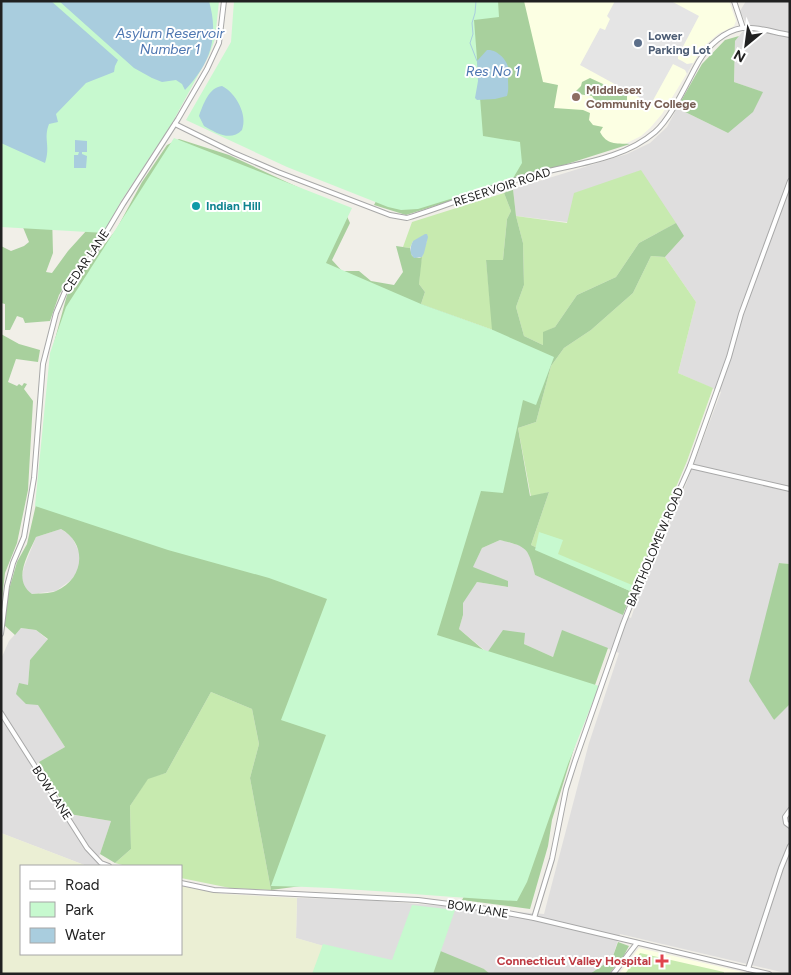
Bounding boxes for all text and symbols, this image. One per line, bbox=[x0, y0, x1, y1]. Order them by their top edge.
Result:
north arrow bbox=[721, 20, 771, 70]
water label: Asylum Reservoir Number 1 bbox=[115, 25, 225, 58]
place label: Lower Parking Lot bbox=[648, 29, 711, 57]
marker: Lower Parking Lot bbox=[632, 37, 644, 49]
text: N bbox=[731, 46, 749, 66]
water label: Res No 1 bbox=[466, 63, 521, 80]
place label: Middlesex Community College bbox=[586, 83, 696, 111]
marker: Middlesex Community College bbox=[570, 91, 582, 103]
street label: RESERVOIR ROAD bbox=[452, 165, 552, 209]
place label: Indian Hill bbox=[206, 199, 261, 213]
marker: Indian Hill bbox=[190, 200, 202, 212]
street label: CEDAR LANE bbox=[60, 227, 112, 295]
street label: BARTHOLOMEW ROAD bbox=[624, 485, 686, 609]
street label: BOW LANE bbox=[29, 763, 75, 823]
legend bbox=[20, 865, 182, 955]
text: Road bbox=[65, 876, 100, 894]
street label: BOW LANE bbox=[446, 897, 510, 921]
text: Park bbox=[65, 901, 94, 919]
text: Water bbox=[65, 926, 105, 944]
place label: Connecticut Valley Hospital bbox=[497, 954, 651, 968]
marker: Connecticut Valley Hospital bbox=[655, 954, 669, 968]

